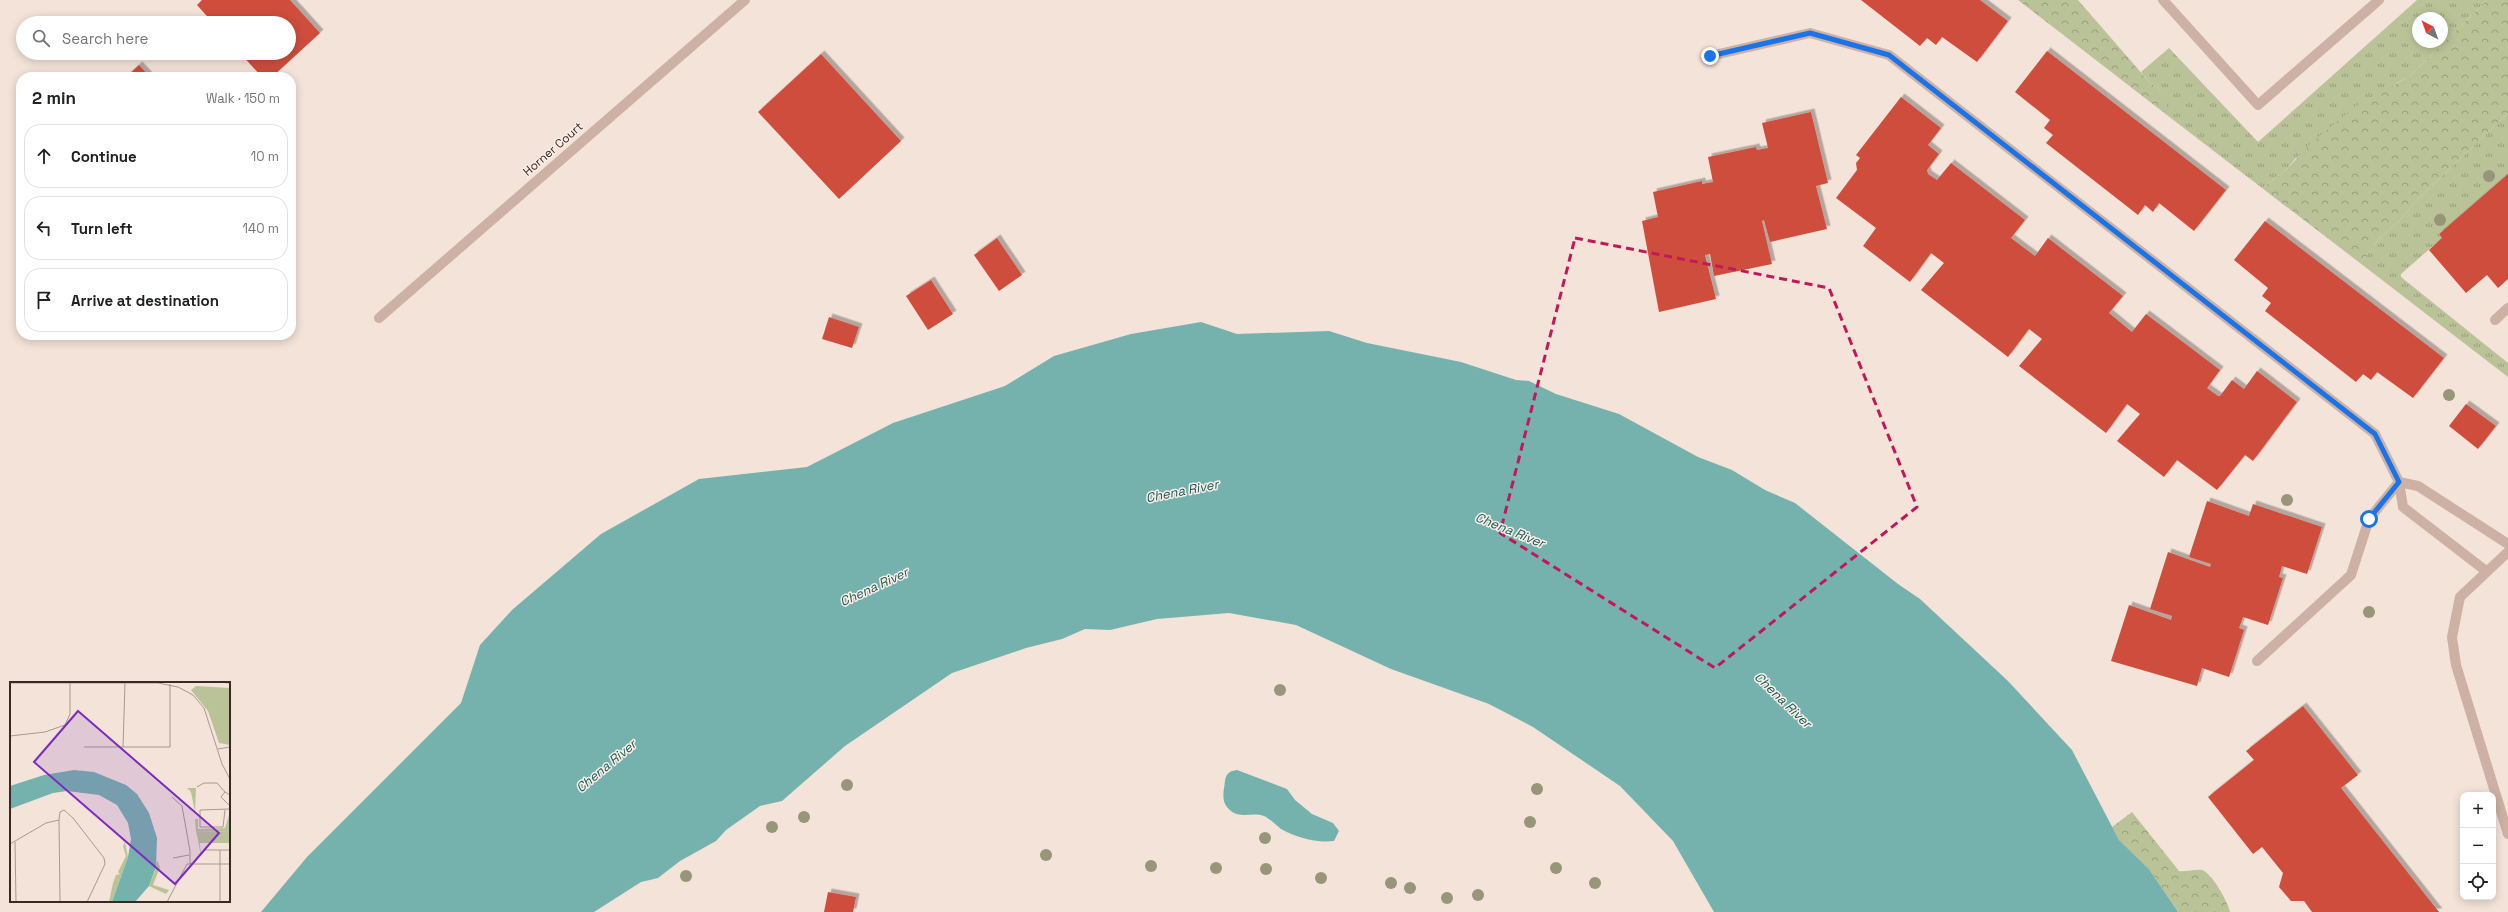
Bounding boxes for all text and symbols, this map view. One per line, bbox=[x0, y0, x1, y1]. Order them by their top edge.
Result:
north arrow bbox=[2412, 12, 2448, 48]
search box bbox=[16, 16, 296, 60]
icon: search bbox=[30, 27, 52, 49]
text: Search here bbox=[62, 29, 148, 48]
route end bbox=[1701, 47, 1719, 65]
text: 2 min bbox=[32, 87, 76, 109]
text: Walk · 150 m bbox=[206, 90, 280, 107]
street label: Horner Court bbox=[520, 119, 586, 179]
icon: ahead bbox=[33, 145, 55, 167]
text: Continue bbox=[71, 147, 137, 166]
text: 10 m bbox=[251, 148, 279, 165]
icon: left bbox=[33, 217, 55, 239]
text: Turn left bbox=[71, 219, 133, 238]
text: 140 m bbox=[243, 220, 279, 237]
icon: arrive bbox=[33, 289, 55, 311]
text: Arrive at destination bbox=[71, 291, 219, 310]
water label: Chena River bbox=[1144, 475, 1222, 506]
water label: Chena River bbox=[1473, 508, 1549, 552]
route start bbox=[2360, 510, 2378, 528]
water label: Chena River bbox=[837, 563, 913, 610]
water label: Chena River bbox=[1751, 668, 1817, 733]
inset map bbox=[10, 682, 230, 902]
water label: Chena River bbox=[572, 735, 641, 796]
map controls bbox=[2460, 792, 2496, 900]
button: + bbox=[2460, 792, 2496, 828]
button: − bbox=[2460, 828, 2496, 864]
button: locate bbox=[2460, 864, 2496, 900]

